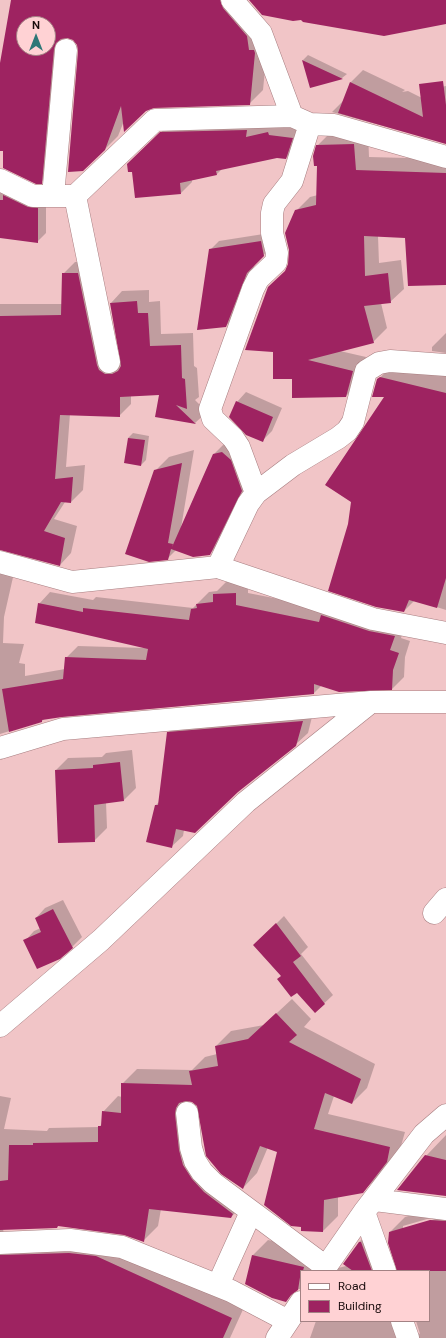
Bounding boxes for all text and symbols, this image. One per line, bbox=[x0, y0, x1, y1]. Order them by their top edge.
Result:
north arrow bbox=[16, 16, 56, 56]
text: N bbox=[32, 18, 40, 32]
legend bbox=[300, 1270, 430, 1322]
text: Road bbox=[338, 1278, 366, 1294]
text: Building bbox=[338, 1298, 382, 1314]

